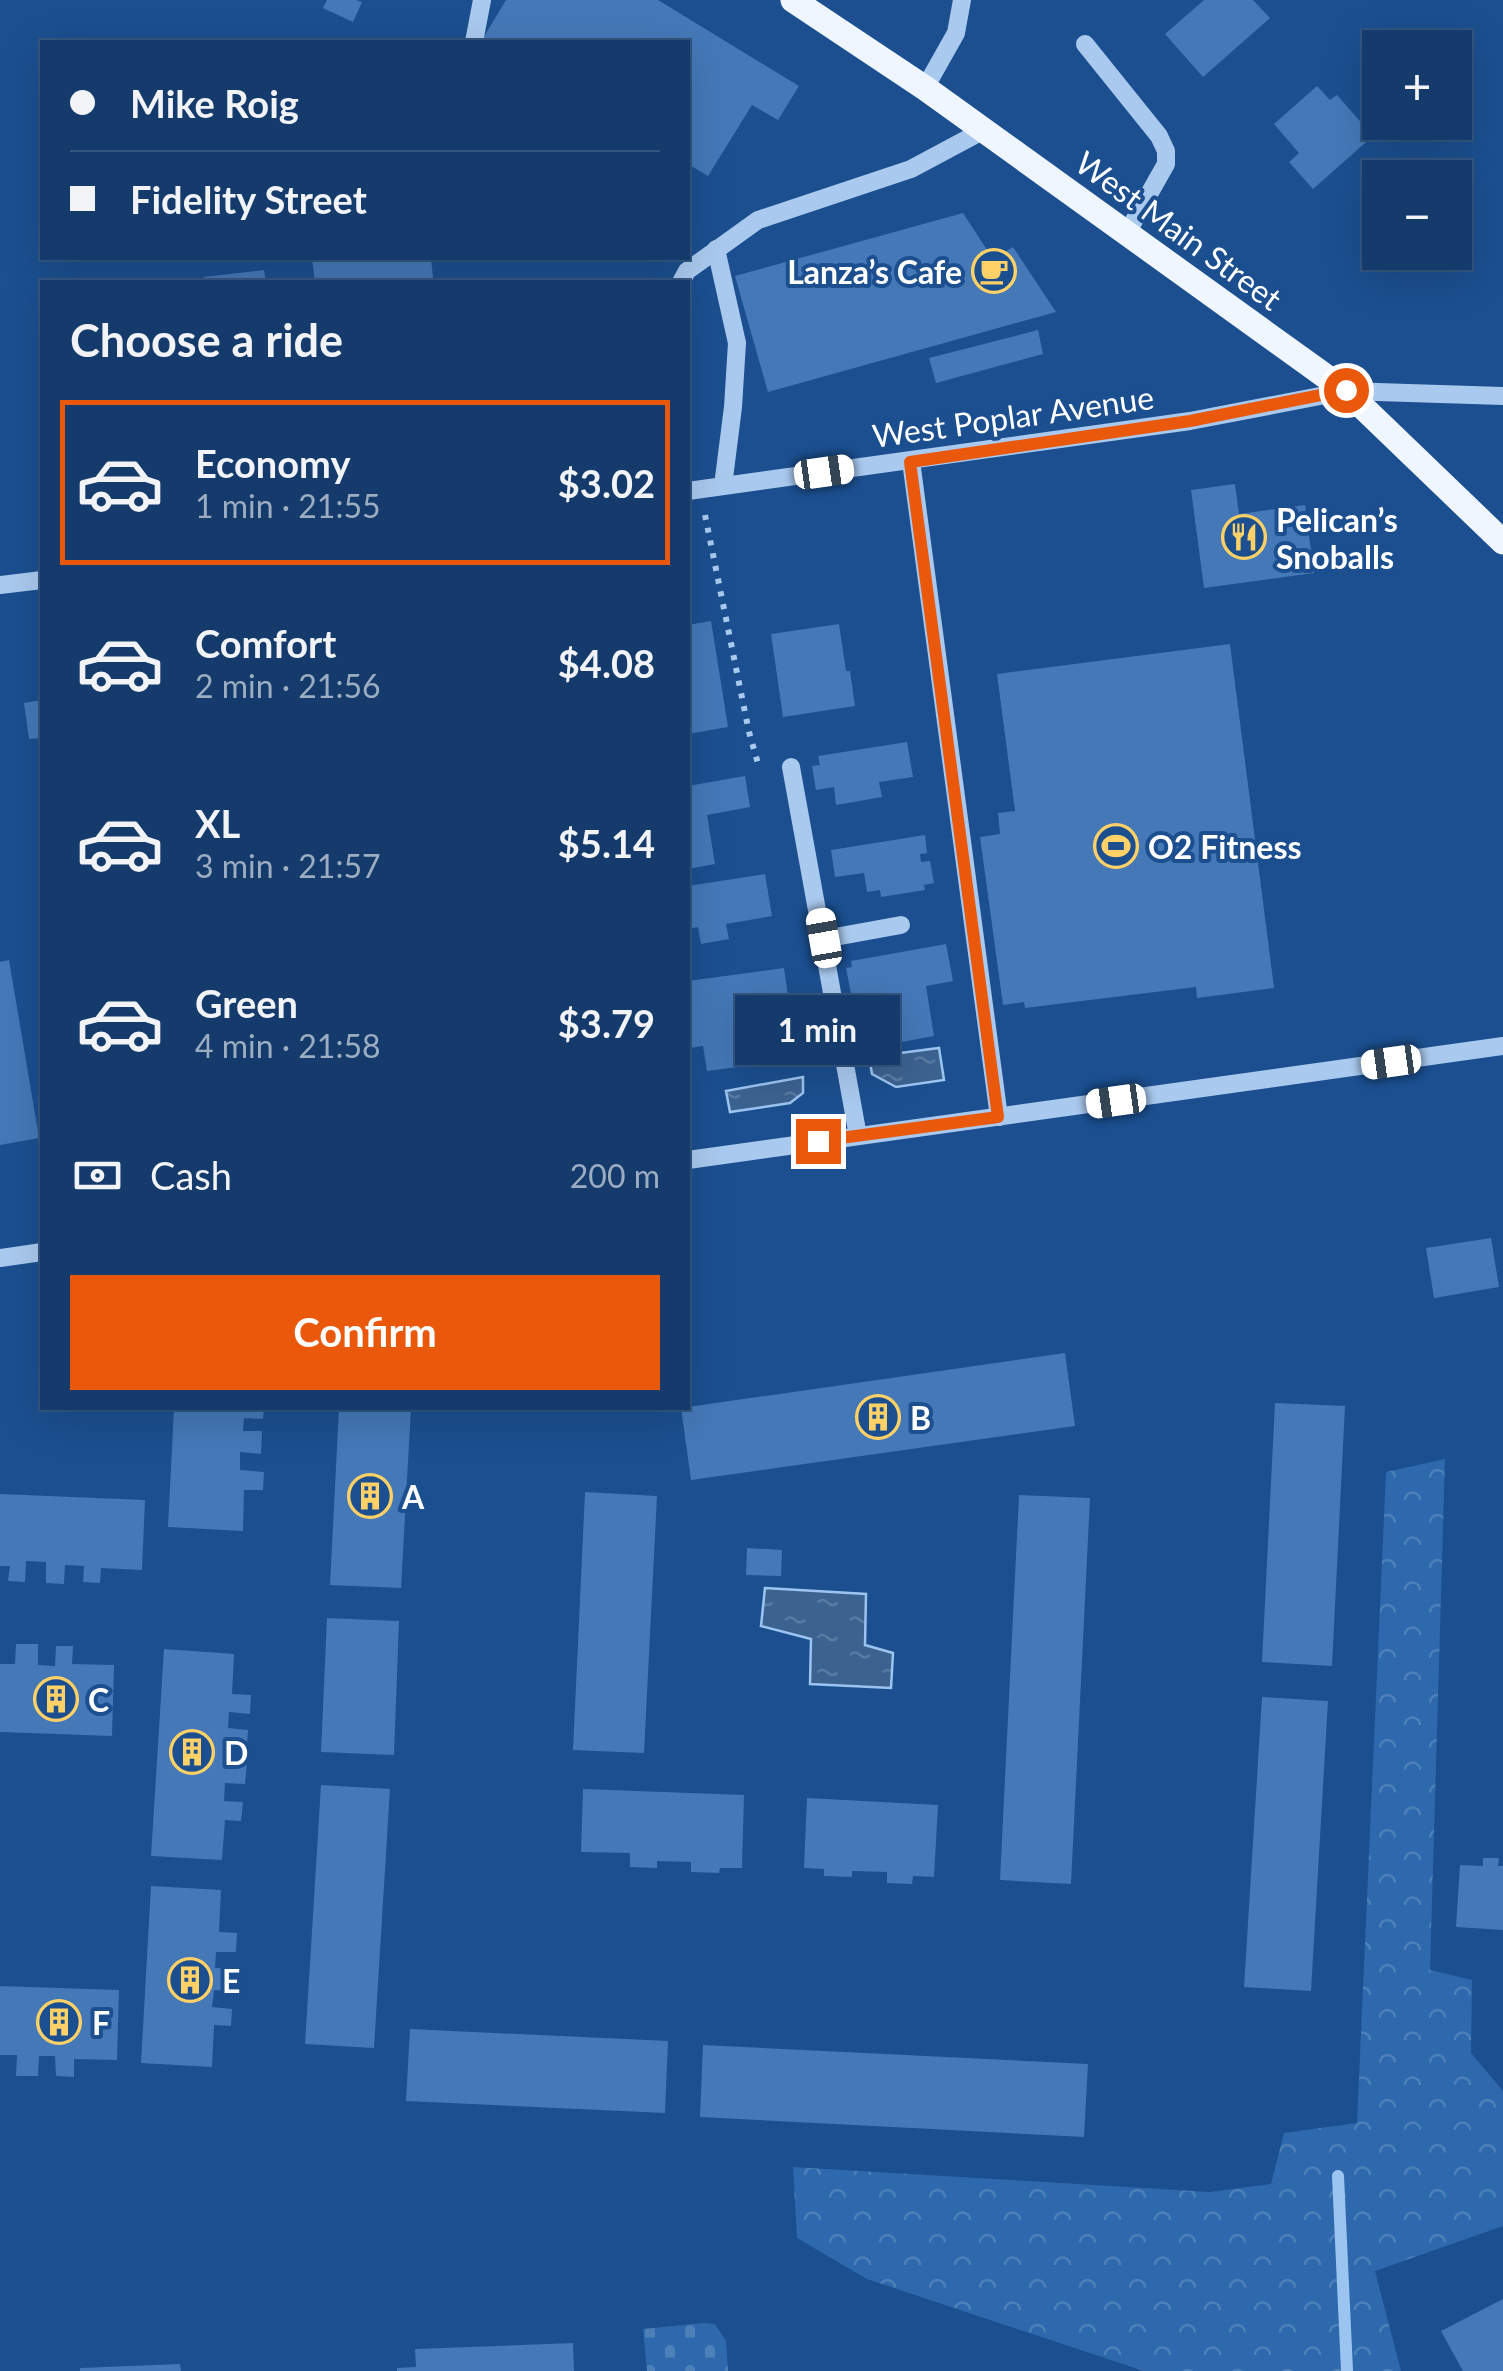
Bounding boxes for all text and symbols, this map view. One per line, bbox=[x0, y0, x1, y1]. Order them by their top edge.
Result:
map controls bbox=[1362, 30, 1472, 270]
button: + bbox=[1362, 30, 1472, 140]
text: Mike Roig bbox=[130, 80, 299, 126]
street label: West Main Street bbox=[1068, 142, 1290, 318]
button: − bbox=[1362, 160, 1472, 270]
text: Fidelity Street bbox=[130, 176, 367, 222]
cafe icon: Lanza’s Cafe bbox=[971, 248, 1017, 294]
place label: Lanza’s Cafe bbox=[787, 252, 962, 291]
text: Choose a ride bbox=[70, 313, 343, 367]
route start bbox=[1324, 368, 1369, 413]
street label: West Poplar Avenue bbox=[870, 377, 1156, 455]
icon: car bbox=[75, 438, 165, 528]
text: Economy bbox=[195, 440, 350, 486]
car bbox=[792, 453, 856, 491]
text: $3.02 bbox=[558, 460, 655, 506]
text: 1 min · 21:55 bbox=[195, 486, 381, 525]
place label: Pelican’s Snoballs bbox=[1276, 500, 1398, 576]
restaurant icon: Pelican’s Snoballs bbox=[1221, 514, 1267, 560]
icon: car bbox=[75, 618, 165, 708]
text: Comfort bbox=[195, 620, 336, 666]
text: $4.08 bbox=[558, 640, 655, 686]
text: 2 min · 21:56 bbox=[195, 666, 381, 705]
icon: car bbox=[75, 798, 165, 888]
text: XL bbox=[195, 800, 240, 846]
text: $5.14 bbox=[558, 820, 655, 866]
sports icon: O2 Fitness bbox=[1093, 823, 1139, 869]
place label: O2 Fitness bbox=[1148, 827, 1302, 866]
text: 3 min · 21:57 bbox=[195, 846, 381, 885]
car bbox=[804, 906, 844, 970]
icon: car bbox=[75, 978, 165, 1068]
text: Green bbox=[195, 980, 298, 1026]
callout: 1 min bbox=[736, 996, 900, 1066]
text: $3.79 bbox=[558, 1000, 655, 1046]
text: 1 min bbox=[778, 1010, 857, 1049]
text: 4 min · 21:58 bbox=[195, 1026, 381, 1065]
car bbox=[1359, 1043, 1423, 1081]
car bbox=[1084, 1082, 1148, 1120]
route end bbox=[796, 1119, 841, 1164]
icon: cash bbox=[70, 1148, 125, 1203]
text: Cash bbox=[150, 1152, 232, 1198]
text: 200 m bbox=[570, 1156, 660, 1195]
button: Confirm bbox=[70, 1275, 660, 1390]
building icon: B bbox=[855, 1394, 901, 1440]
place label: B bbox=[910, 1398, 931, 1437]
building icon: A bbox=[347, 1473, 393, 1519]
place label: A bbox=[401, 1477, 425, 1516]
building icon: C bbox=[33, 1676, 79, 1722]
place label: C bbox=[88, 1680, 109, 1719]
building icon: D bbox=[169, 1729, 215, 1775]
place label: D bbox=[224, 1733, 248, 1772]
building icon: E bbox=[167, 1957, 213, 2003]
place label: E bbox=[222, 1961, 240, 2000]
building icon: F bbox=[36, 1999, 82, 2045]
place label: F bbox=[92, 2003, 110, 2042]

